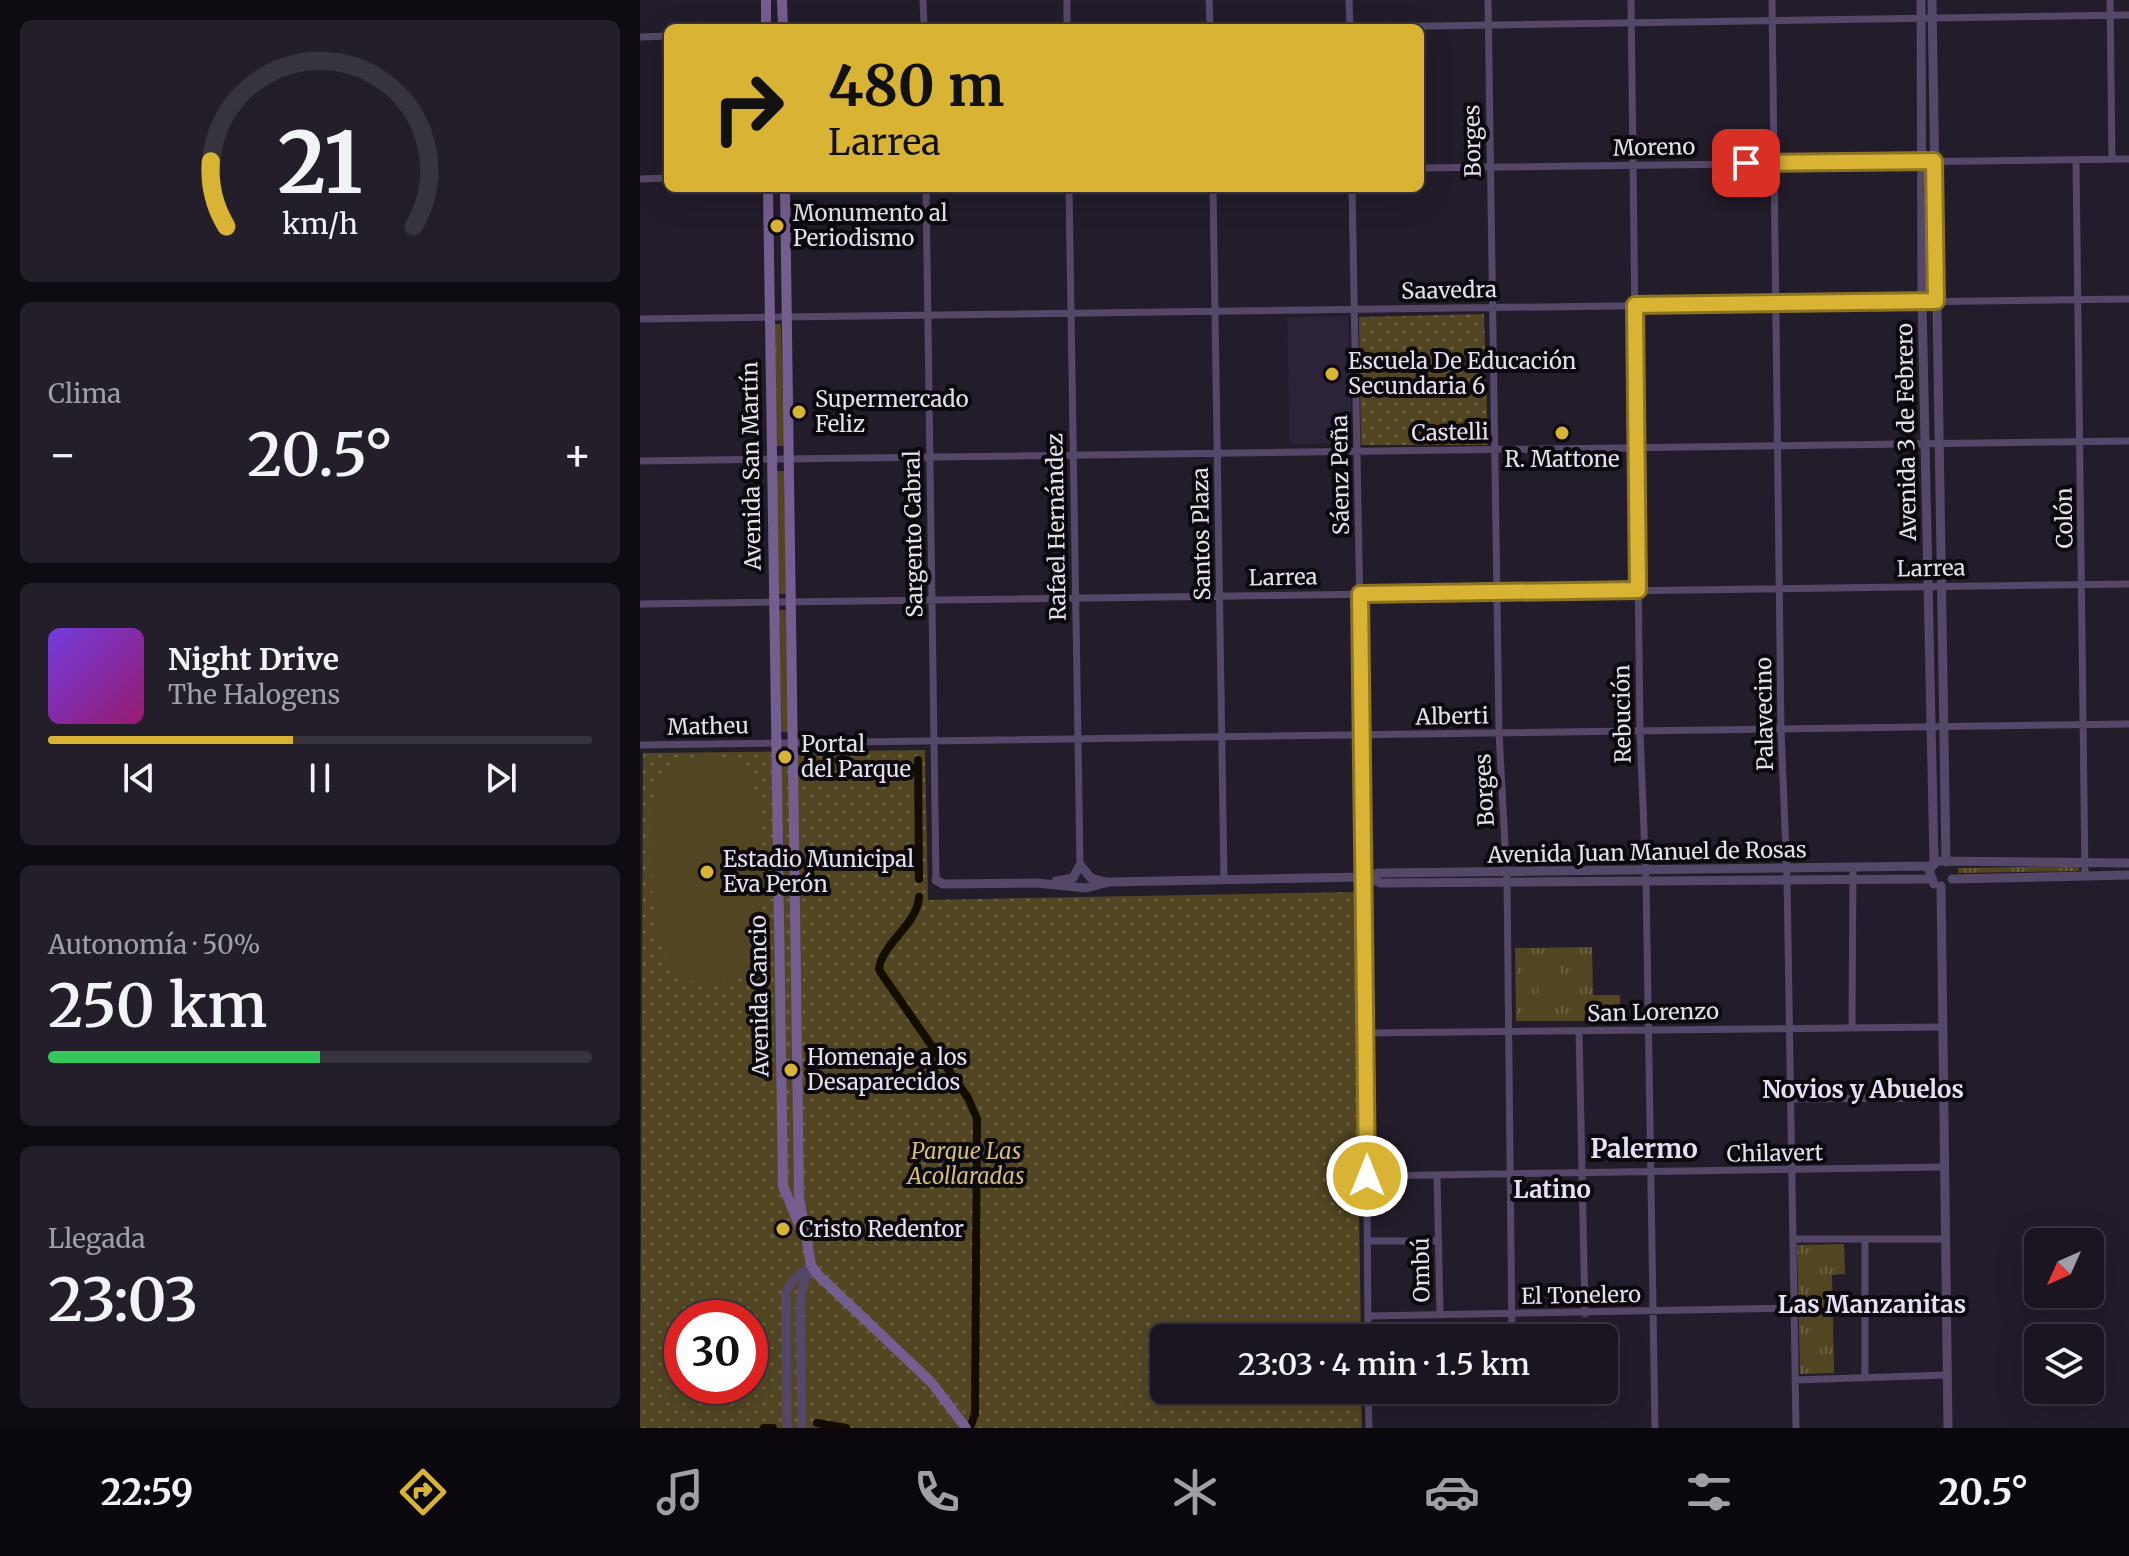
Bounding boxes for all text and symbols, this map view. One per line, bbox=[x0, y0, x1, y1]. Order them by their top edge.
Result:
text: 480 m bbox=[828, 51, 1004, 121]
icon: right bbox=[696, 56, 800, 160]
street label: Borges bbox=[1457, 104, 1487, 178]
text: 21 bbox=[277, 110, 363, 215]
text: Larrea bbox=[828, 120, 941, 165]
pin bbox=[1712, 129, 1780, 197]
street label: Moreno bbox=[1612, 132, 1696, 162]
icon: arrive bbox=[1724, 141, 1768, 185]
place label: Monumento al Periodismo bbox=[793, 199, 948, 252]
text: km/h bbox=[282, 206, 358, 242]
marker: Monumento al Periodismo bbox=[768, 217, 786, 235]
street label: Saavedra bbox=[1401, 275, 1497, 305]
street label: Avenida 3 de Febrero bbox=[1890, 323, 1922, 542]
place label: Escuela De Educación Secundaria 6 bbox=[1348, 347, 1577, 400]
street label: Avenida San Martín bbox=[735, 361, 767, 572]
marker: Escuela De Educación Secundaria 6 bbox=[1323, 365, 1341, 383]
text: Clima bbox=[48, 377, 121, 410]
place label: Supermercado Feliz bbox=[815, 385, 969, 438]
marker: Supermercado Feliz bbox=[790, 403, 808, 421]
street label: Sáenz Peña bbox=[1325, 414, 1355, 535]
text: 20.5° bbox=[247, 417, 393, 492]
street label: Castelli bbox=[1411, 417, 1489, 447]
marker: R. Mattone bbox=[1553, 424, 1571, 442]
text: − bbox=[48, 427, 77, 482]
text: + bbox=[563, 427, 592, 482]
street label: Rafael Hernández bbox=[1040, 433, 1072, 621]
place label: R. Mattone bbox=[1504, 445, 1620, 473]
street label: Sargento Cabral bbox=[898, 450, 928, 618]
street label: Santos Plaza bbox=[1186, 467, 1216, 601]
street label: Colón bbox=[2049, 487, 2079, 549]
street label: Larrea bbox=[1896, 553, 1966, 583]
street label: Larrea bbox=[1248, 562, 1318, 592]
text: Night Drive bbox=[168, 640, 339, 678]
street label: Palavecino bbox=[1749, 657, 1779, 771]
street label: Rebución bbox=[1607, 664, 1637, 764]
text: The Halogens bbox=[168, 678, 340, 711]
street label: Alberti bbox=[1414, 701, 1489, 731]
street label: Matheu bbox=[667, 711, 749, 741]
place label: Portal del Parque bbox=[801, 730, 911, 783]
marker: Portal del Parque bbox=[776, 748, 794, 766]
street label: Borges bbox=[1468, 753, 1500, 827]
icon: previous bbox=[117, 756, 161, 800]
icon: pause bbox=[298, 756, 342, 800]
icon: next bbox=[479, 756, 523, 800]
street label: Avenida Juan Manuel de Rosas bbox=[1486, 835, 1807, 869]
place label: Estadio Municipal Eva Perón bbox=[723, 845, 914, 898]
marker: Estadio Municipal Eva Perón bbox=[698, 863, 716, 881]
street label: Avenida Cancio bbox=[744, 915, 774, 1078]
text: Autonomía · 50% bbox=[48, 928, 260, 961]
text: 250 km bbox=[48, 968, 267, 1043]
street label: San Lorenzo bbox=[1587, 997, 1719, 1027]
place label: Homenaje a los Desaparecidos bbox=[807, 1043, 967, 1096]
marker: Homenaje a los Desaparecidos bbox=[782, 1061, 800, 1079]
district label: Novios y Abuelos bbox=[1762, 1074, 1964, 1105]
district label: Palermo bbox=[1590, 1132, 1698, 1165]
position arrow bbox=[1325, 1134, 1409, 1218]
park label: Parque Las Acollaradas bbox=[906, 1137, 1024, 1190]
street label: Chilavert bbox=[1726, 1138, 1824, 1168]
district label: Latino bbox=[1513, 1174, 1591, 1205]
place label: Cristo Redentor bbox=[799, 1215, 964, 1243]
marker: Cristo Redentor bbox=[774, 1220, 792, 1238]
text: Llegada bbox=[48, 1222, 145, 1255]
north arrow bbox=[2024, 1228, 2104, 1308]
map controls bbox=[2024, 1228, 2104, 1404]
street label: Ombú bbox=[1406, 1237, 1436, 1303]
text: 23:03 bbox=[48, 1262, 198, 1337]
street label: El Tonelero bbox=[1521, 1280, 1641, 1310]
district label: Las Manzanitas bbox=[1778, 1289, 1966, 1320]
speed limit sign: 30 bbox=[664, 1300, 768, 1404]
button: layers bbox=[2024, 1324, 2104, 1404]
text: 23:03 · 4 min · 1.5 km bbox=[1238, 1345, 1530, 1383]
icon: directions bbox=[395, 1464, 451, 1520]
icon: music bbox=[652, 1464, 708, 1520]
icon: phone bbox=[909, 1464, 965, 1520]
icon: climate bbox=[1167, 1464, 1223, 1520]
icon: car bbox=[1424, 1464, 1480, 1520]
icon: filters bbox=[1681, 1464, 1737, 1520]
text: 22:59 bbox=[101, 1470, 193, 1515]
text: 20.5° bbox=[1938, 1470, 2028, 1515]

